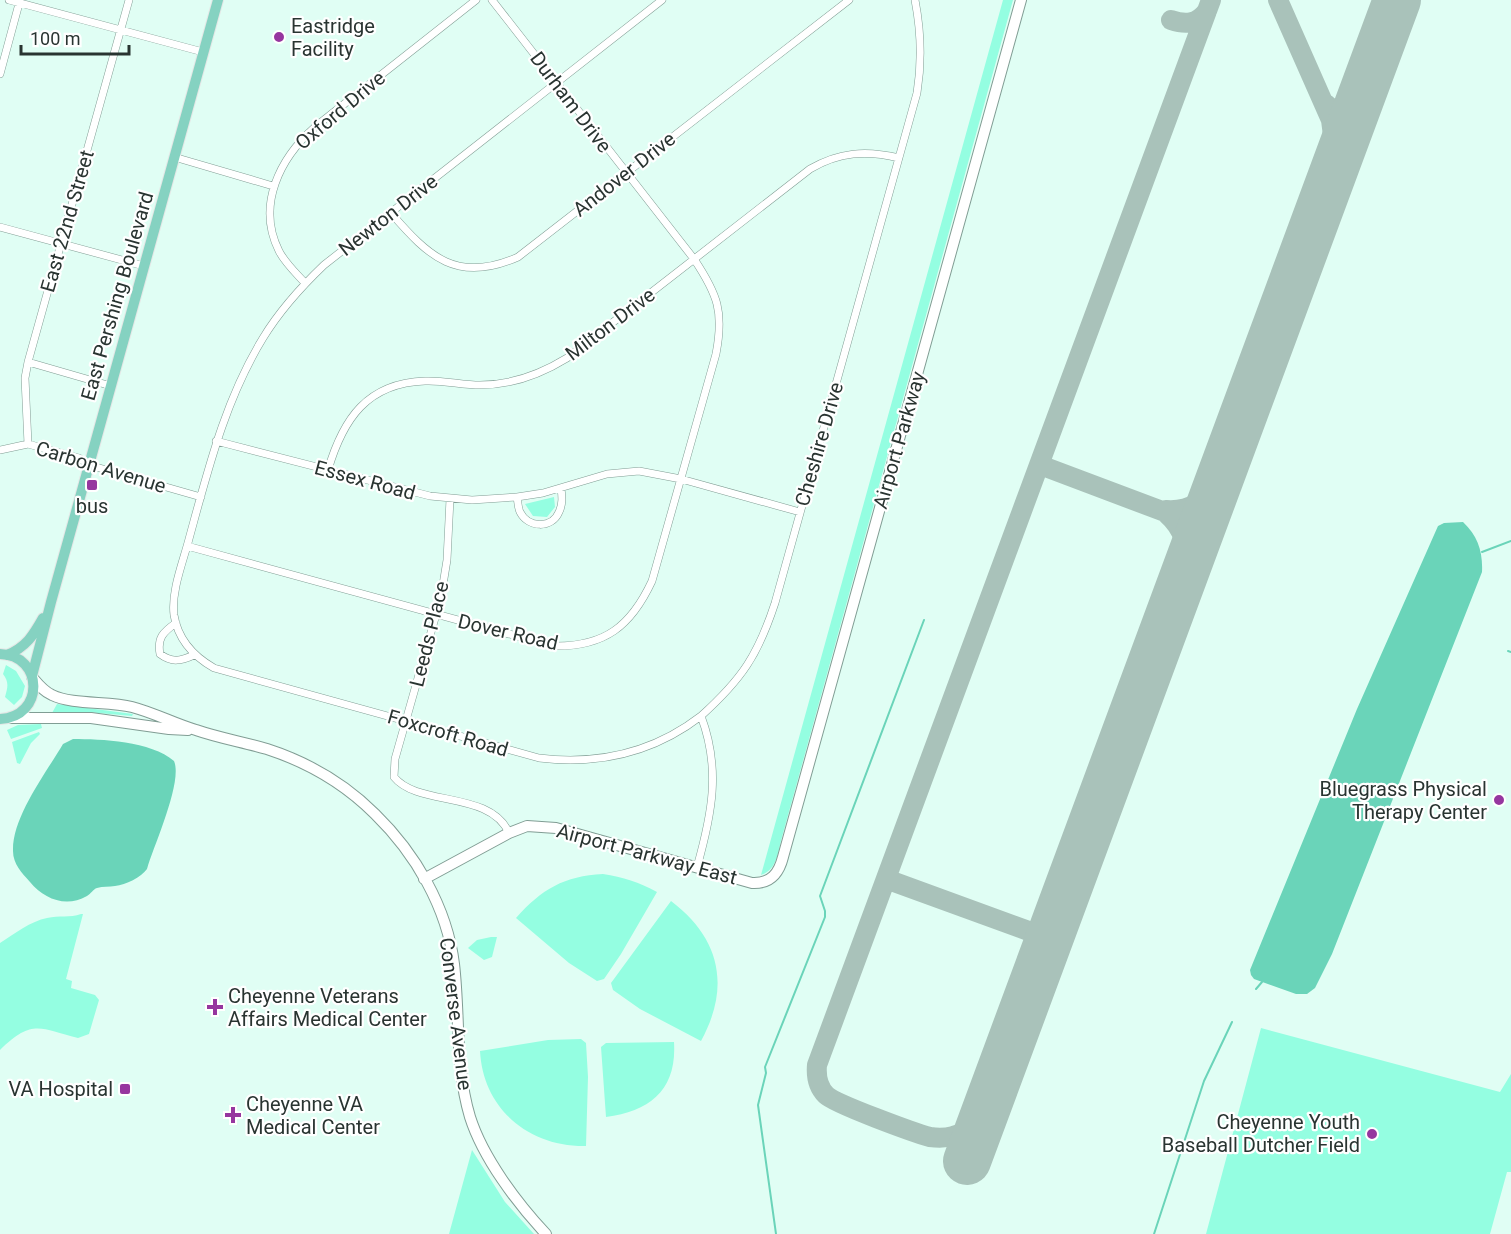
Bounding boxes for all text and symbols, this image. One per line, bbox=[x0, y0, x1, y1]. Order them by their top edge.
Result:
place label: Eastridge Facility bbox=[291, 14, 375, 61]
scale bar bbox=[21, 18, 129, 56]
text: 100 m bbox=[30, 28, 81, 49]
marker: Eastridge Facility bbox=[272, 30, 286, 44]
street label: Durham Drive bbox=[525, 47, 617, 157]
street label: Oxford Drive bbox=[290, 66, 390, 154]
street label: Andover Drive bbox=[568, 127, 680, 221]
street label: East 22nd Street bbox=[35, 147, 99, 295]
street label: Newton Drive bbox=[334, 169, 442, 261]
street label: East Pershing Boulevard bbox=[76, 189, 158, 403]
street label: Milton Drive bbox=[560, 283, 660, 365]
street label: Airport Parkway bbox=[868, 368, 930, 511]
street label: Cheshire Drive bbox=[790, 379, 848, 509]
street label: Carbon Avenue bbox=[33, 436, 169, 498]
street label: Essex Road bbox=[312, 455, 418, 505]
marker: bus bbox=[85, 478, 99, 492]
place label: bus bbox=[76, 494, 108, 518]
street label: Leeds Place bbox=[404, 579, 454, 689]
street label: Dover Road bbox=[456, 609, 560, 655]
street label: Foxcroft Road bbox=[385, 704, 511, 762]
place label: Bluegrass Physical Therapy Center bbox=[1319, 777, 1487, 824]
marker: Bluegrass Physical Therapy Center bbox=[1492, 793, 1506, 807]
street label: Airport Parkway East bbox=[554, 818, 740, 890]
street label: Converse Avenue bbox=[435, 936, 477, 1092]
place label: Cheyenne Veterans Affairs Medical Center bbox=[228, 984, 427, 1031]
marker: Cheyenne Veterans Affairs Medical Center bbox=[206, 998, 224, 1016]
place label: VA Hospital bbox=[9, 1077, 113, 1101]
marker: VA Hospital bbox=[118, 1082, 132, 1096]
place label: Cheyenne VA Medical Center bbox=[246, 1092, 380, 1139]
marker: Cheyenne VA Medical Center bbox=[224, 1106, 242, 1124]
place label: Cheyenne Youth Baseball Dutcher Field bbox=[1162, 1110, 1360, 1157]
marker: Cheyenne Youth Baseball Dutcher Field bbox=[1365, 1127, 1379, 1141]

